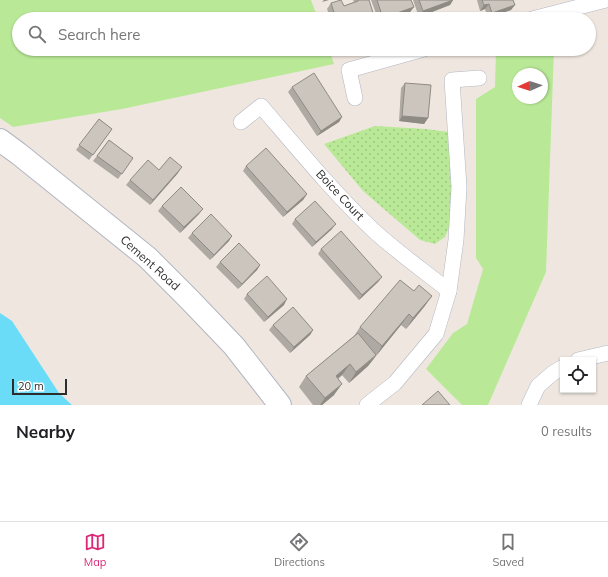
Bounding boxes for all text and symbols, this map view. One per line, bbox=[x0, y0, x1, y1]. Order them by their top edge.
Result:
search box bbox=[12, 12, 596, 56]
icon: search bbox=[26, 23, 48, 45]
text: Search here bbox=[58, 25, 140, 44]
north arrow bbox=[512, 68, 548, 104]
street label: Boice Court bbox=[313, 166, 368, 223]
street label: Cement Road bbox=[117, 232, 183, 293]
map controls bbox=[560, 357, 596, 393]
button: locate bbox=[560, 357, 596, 393]
scale bar bbox=[12, 377, 67, 396]
text: 20 m bbox=[18, 379, 44, 393]
text: Nearby bbox=[16, 421, 75, 442]
text: 0 results bbox=[541, 423, 592, 439]
tab: Map bbox=[84, 531, 106, 569]
tab: Directions bbox=[274, 531, 325, 569]
tab: Saved bbox=[492, 531, 524, 569]

